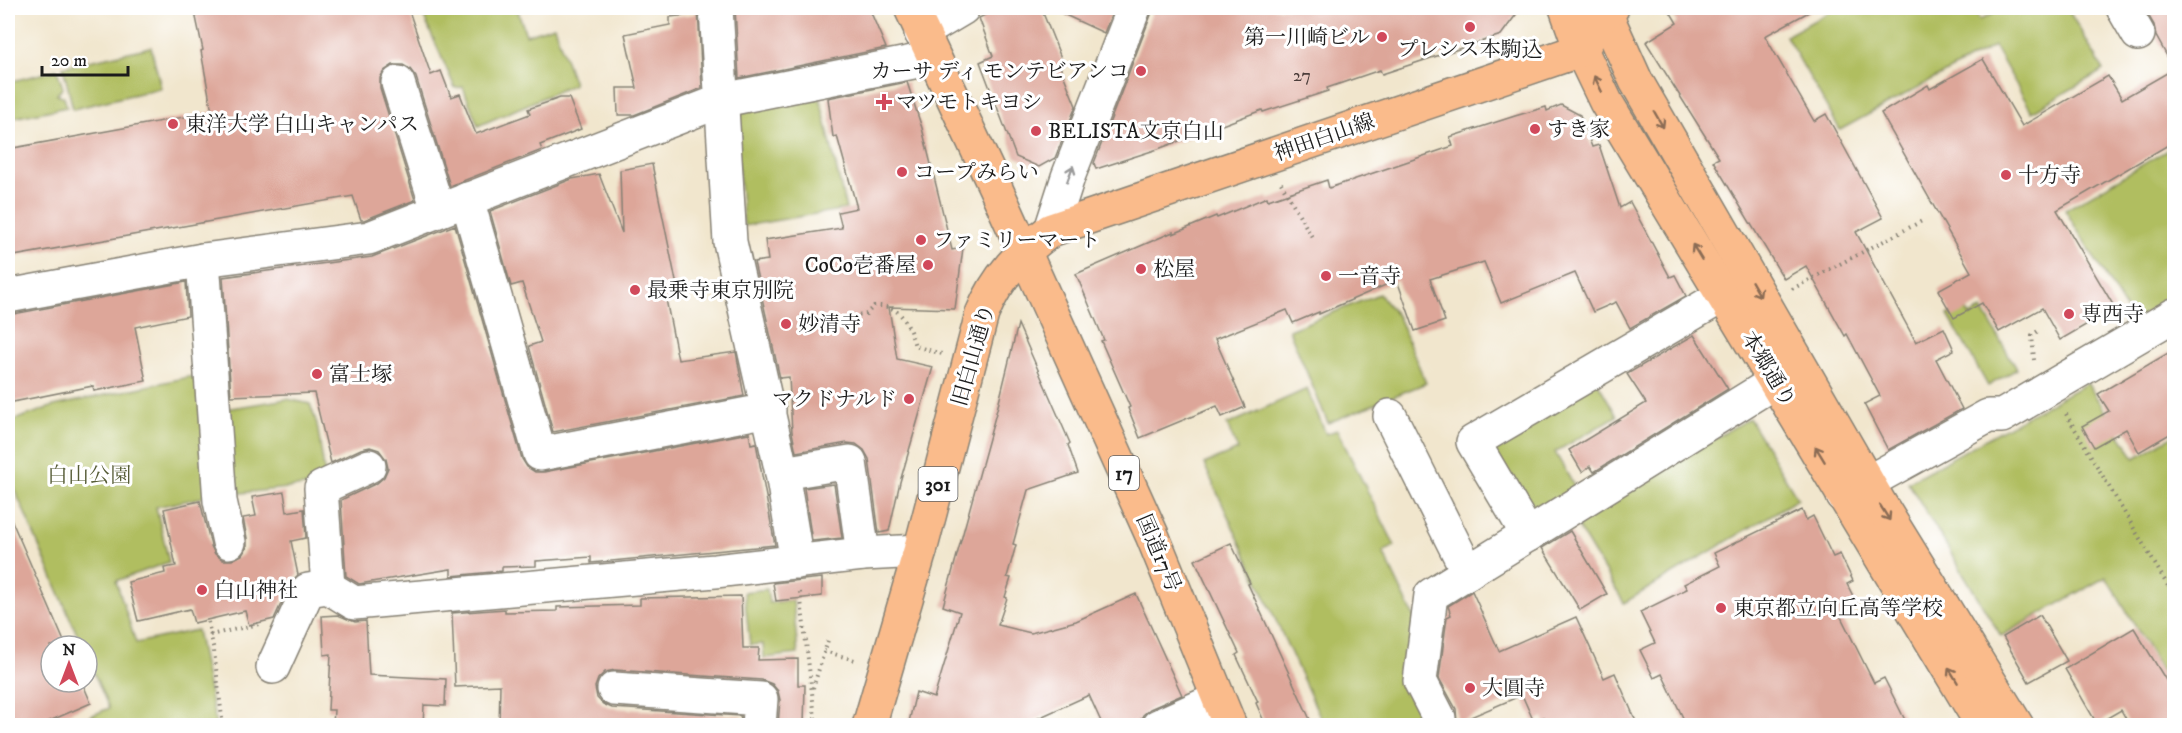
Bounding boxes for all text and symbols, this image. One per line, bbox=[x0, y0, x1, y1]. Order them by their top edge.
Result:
marker: プレシス本駒込 bbox=[1463, 20, 1477, 34]
place label: 第一川崎ビル bbox=[1244, 25, 1370, 51]
marker: 第一川崎ビル bbox=[1375, 30, 1389, 44]
place label: プレシス本駒込 bbox=[1397, 37, 1543, 63]
scale bar bbox=[42, 39, 128, 77]
text: 20 m bbox=[51, 50, 87, 72]
place label: カーサ ディ モンテビアンコ bbox=[871, 59, 1129, 85]
marker: カーサ ディ モンテビアンコ bbox=[1134, 64, 1148, 78]
house number: 27 bbox=[1293, 65, 1311, 87]
one-way arrow bbox=[1591, 76, 1603, 94]
place label: マツモトキヨシ bbox=[896, 90, 1042, 116]
marker: マツモトキヨシ bbox=[877, 95, 891, 109]
street label: 神田白山線 bbox=[1270, 109, 1378, 167]
one-way arrow bbox=[1654, 111, 1665, 129]
place label: 東洋大学 白山キャンパス bbox=[185, 112, 419, 138]
marker: 東洋大学 白山キャンパス bbox=[166, 117, 180, 131]
place label: すき家 bbox=[1547, 117, 1610, 143]
place label: BELISTA文京白山 bbox=[1048, 119, 1224, 145]
marker: すき家 bbox=[1528, 122, 1542, 136]
marker: BELISTA文京白山 bbox=[1029, 124, 1043, 138]
place label: コープみらい bbox=[914, 160, 1039, 186]
place label: 十方寺 bbox=[2018, 163, 2081, 189]
marker: コープみらい bbox=[895, 165, 909, 179]
one-way arrow bbox=[1065, 165, 1076, 184]
marker: 十方寺 bbox=[1999, 168, 2013, 182]
place label: ファミリーマート bbox=[933, 228, 1101, 254]
marker: ファミリーマート bbox=[914, 233, 928, 247]
one-way arrow bbox=[1691, 244, 1703, 261]
place label: CoCo壱番屋 bbox=[805, 253, 916, 279]
place label: 松屋 bbox=[1153, 257, 1195, 283]
marker: CoCo壱番屋 bbox=[921, 258, 935, 272]
marker: 松屋 bbox=[1134, 262, 1148, 276]
place label: 一音寺 bbox=[1338, 264, 1401, 290]
marker: 一音寺 bbox=[1319, 269, 1333, 283]
place label: 最乗寺東京別院 bbox=[647, 278, 794, 304]
one-way arrow bbox=[1751, 280, 1763, 297]
marker: 最乗寺東京別院 bbox=[628, 283, 642, 297]
street label: 旧白山通り bbox=[947, 301, 1001, 409]
place label: 専西寺 bbox=[2081, 302, 2144, 328]
marker: 専西寺 bbox=[2062, 307, 2076, 321]
place label: 妙清寺 bbox=[798, 312, 861, 338]
marker: 妙清寺 bbox=[779, 317, 793, 331]
street label: 本郷通り bbox=[1735, 327, 1801, 412]
place label: 富士塚 bbox=[329, 362, 392, 388]
marker: 富士塚 bbox=[310, 367, 324, 381]
place label: マクドナルド bbox=[772, 387, 897, 413]
marker: マクドナルド bbox=[902, 392, 916, 406]
one-way arrow bbox=[1814, 446, 1826, 463]
road number: 17 bbox=[1109, 456, 1139, 490]
park label: 白山公園 bbox=[47, 463, 131, 489]
road number: 301 bbox=[918, 467, 958, 501]
one-way arrow bbox=[1880, 504, 1892, 521]
street label: 国道17号 bbox=[1130, 511, 1186, 596]
place label: 白山神社 bbox=[214, 578, 298, 604]
marker: 白山神社 bbox=[195, 583, 209, 597]
place label: 東京都立向丘高等学校 bbox=[1733, 596, 1943, 622]
marker: 東京都立向丘高等学校 bbox=[1714, 601, 1728, 615]
north arrow bbox=[39, 634, 99, 694]
text: N bbox=[62, 640, 76, 660]
one-way arrow bbox=[1946, 667, 1959, 684]
place label: 大圓寺 bbox=[1482, 676, 1545, 702]
marker: 大圓寺 bbox=[1463, 681, 1477, 695]

